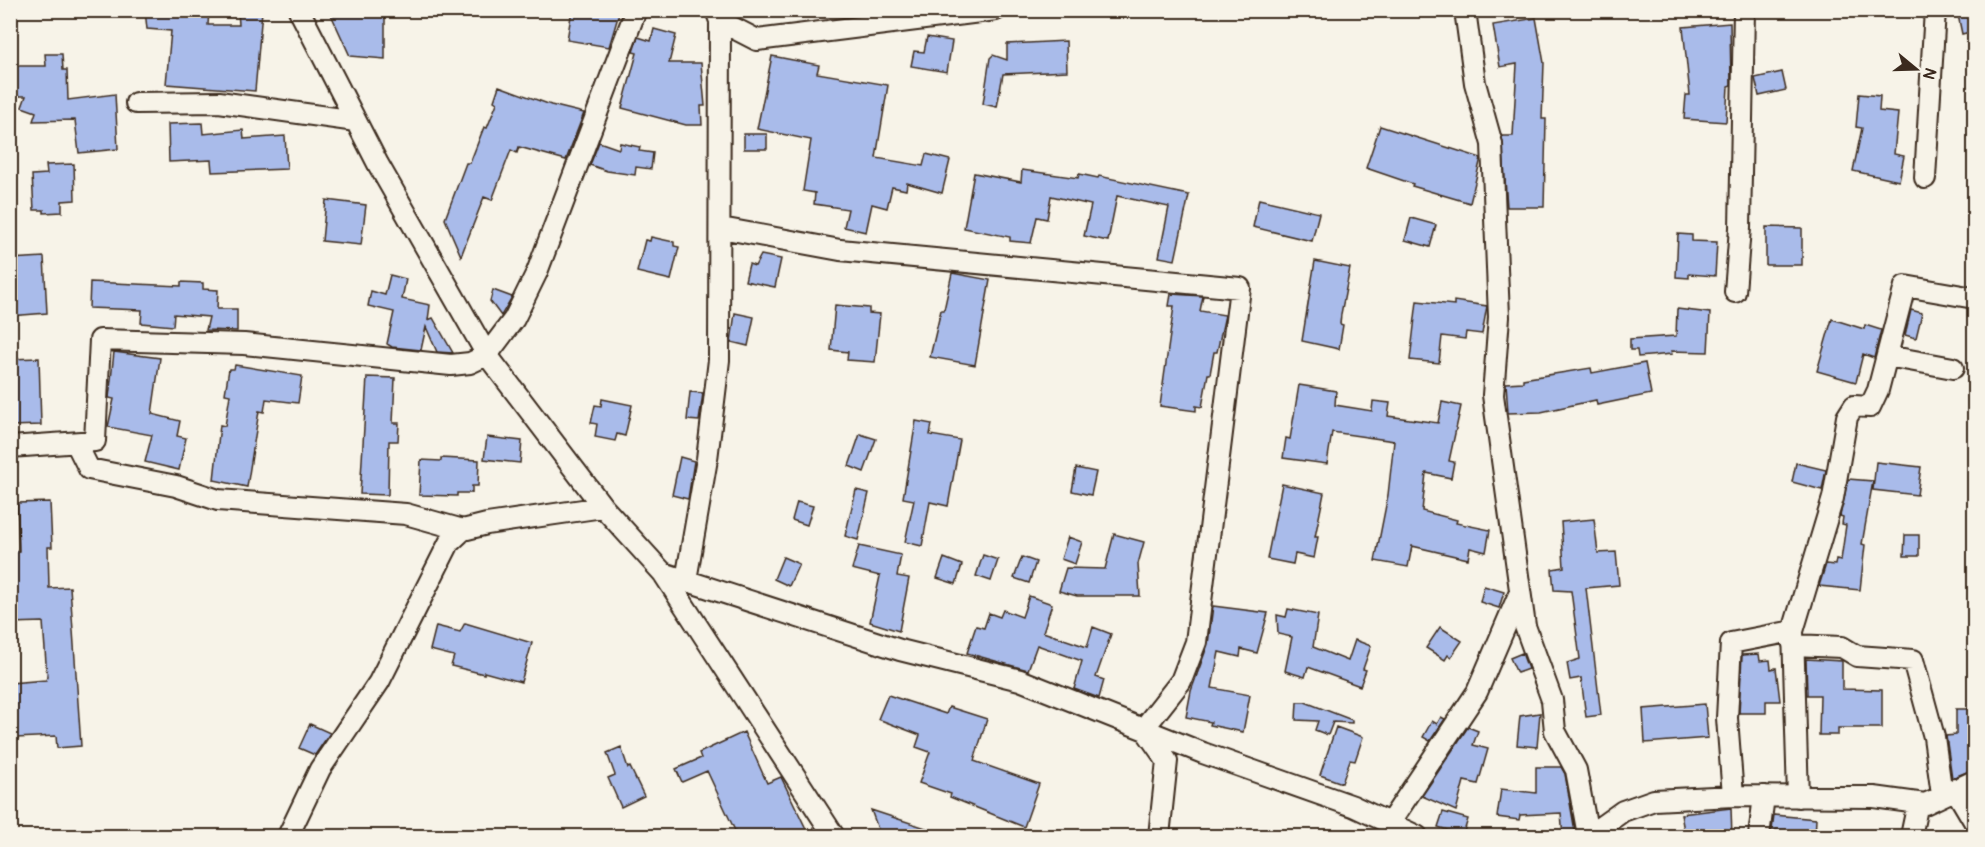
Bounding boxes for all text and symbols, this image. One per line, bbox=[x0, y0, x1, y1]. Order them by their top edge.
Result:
north arrow bbox=[1886, 39, 1946, 99]
text: N bbox=[1918, 65, 1940, 82]

